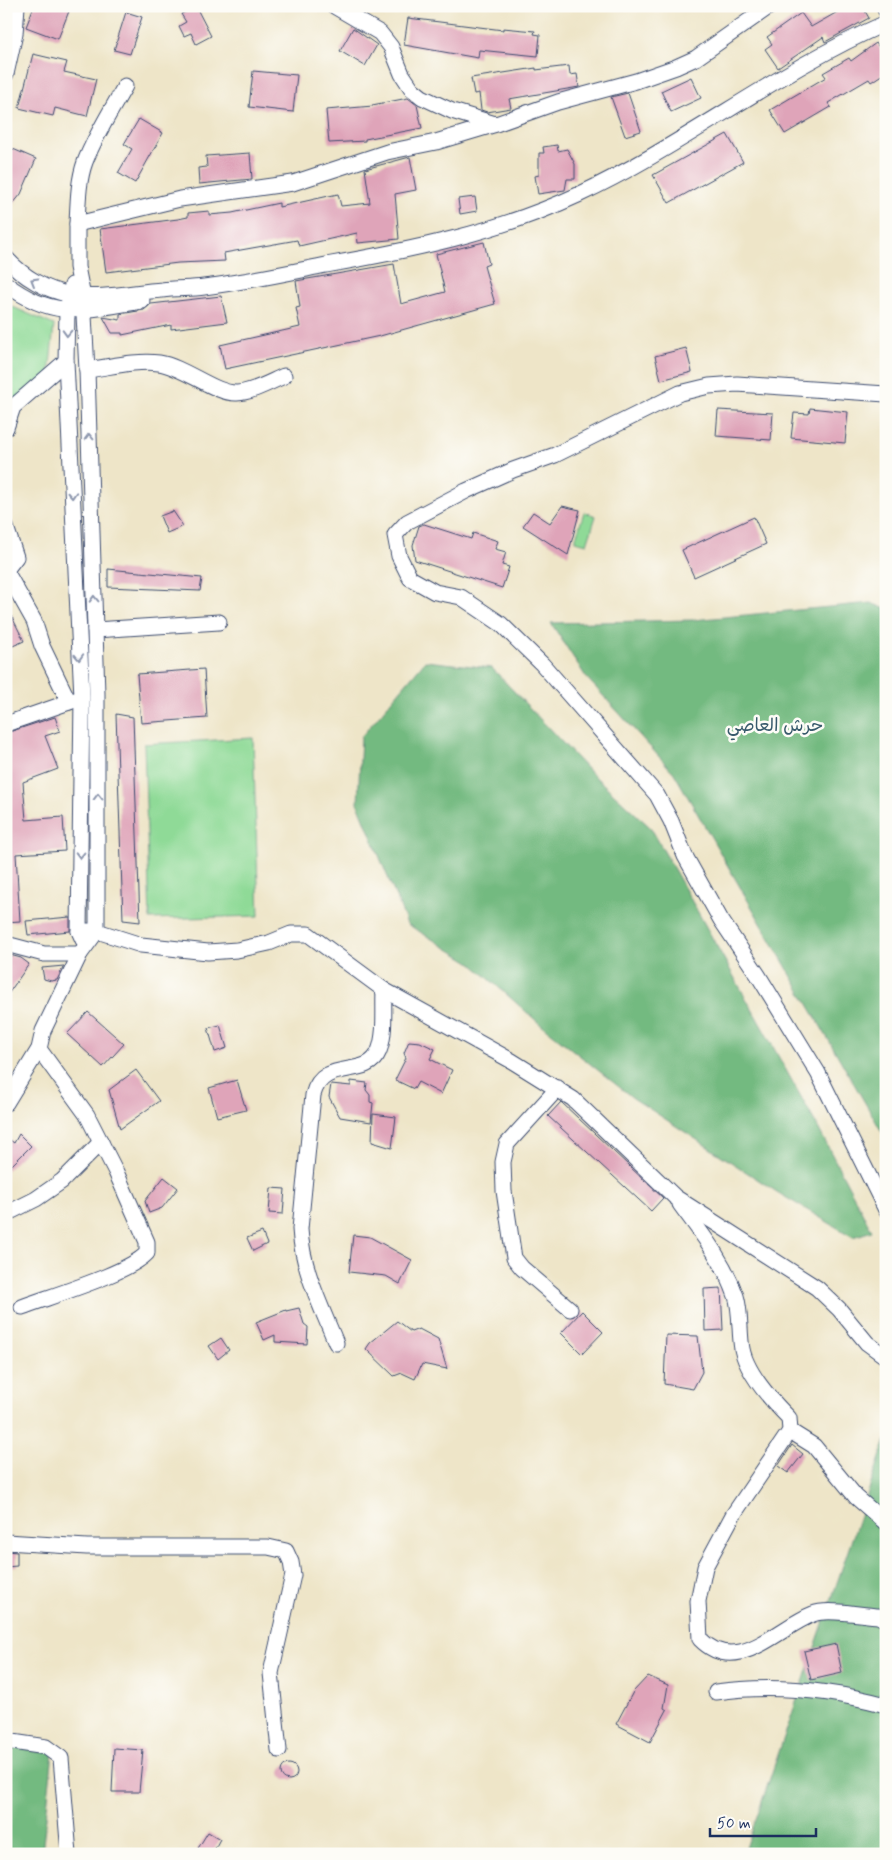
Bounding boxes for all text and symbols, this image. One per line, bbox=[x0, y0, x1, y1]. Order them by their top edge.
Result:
one-way arrow bbox=[31, 277, 40, 287]
one-way arrow bbox=[61, 329, 72, 337]
one-way arrow bbox=[84, 433, 94, 440]
one-way arrow bbox=[66, 491, 77, 499]
one-way arrow bbox=[89, 595, 100, 603]
one-way arrow bbox=[74, 654, 84, 662]
park label: حرش العاصي bbox=[727, 714, 823, 741]
one-way arrow bbox=[93, 793, 103, 800]
one-way arrow bbox=[75, 851, 85, 859]
scale bar bbox=[710, 1805, 816, 1837]
text: 50 m bbox=[717, 1814, 751, 1834]

